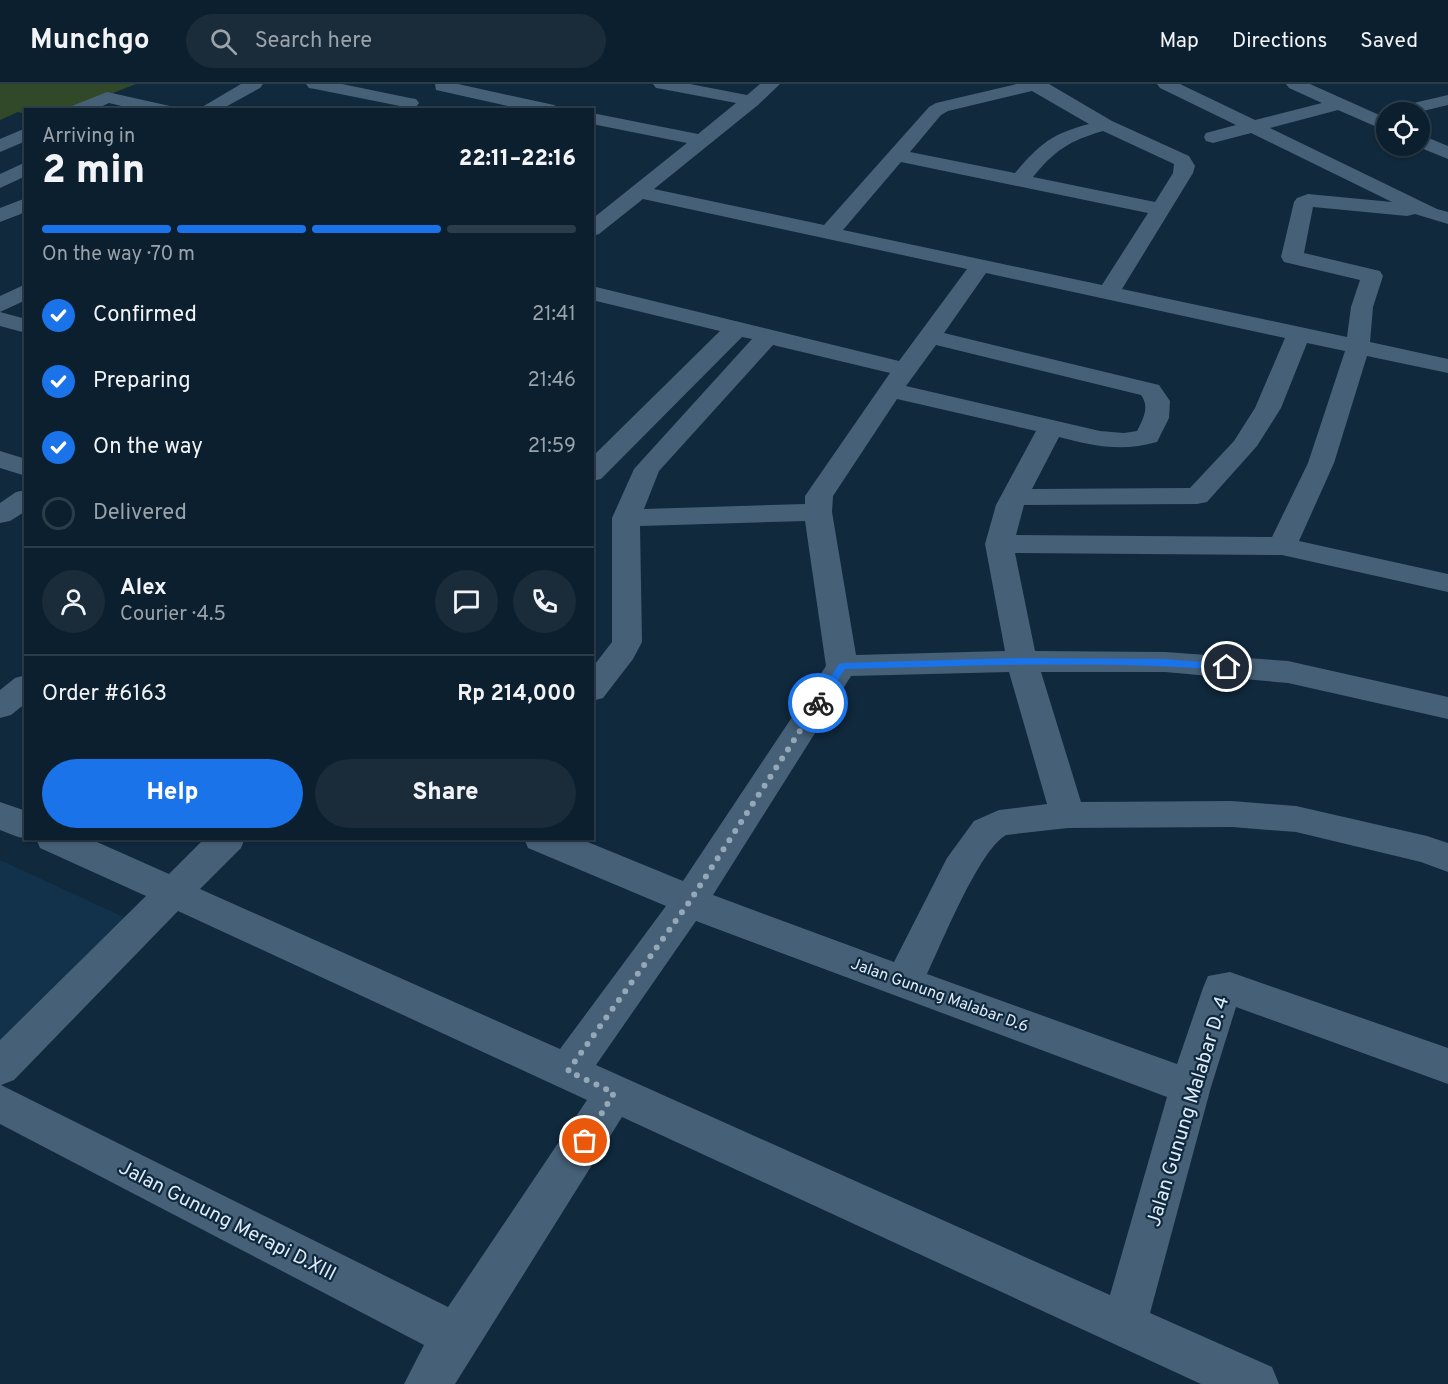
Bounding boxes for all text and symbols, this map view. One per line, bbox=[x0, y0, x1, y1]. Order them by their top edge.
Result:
search box bbox=[186, 14, 606, 68]
text: Munchgo bbox=[30, 23, 150, 59]
icon: search bbox=[207, 25, 240, 58]
text: Search here bbox=[255, 28, 372, 55]
text: Map bbox=[1159, 28, 1199, 55]
text: Directions bbox=[1232, 28, 1327, 55]
text: Saved bbox=[1360, 28, 1418, 55]
map controls bbox=[1376, 102, 1430, 156]
button: locate bbox=[1376, 102, 1430, 156]
text: Arriving in bbox=[42, 124, 135, 150]
text: 22:11–22:16 bbox=[459, 146, 576, 173]
text: 2 min bbox=[42, 148, 145, 197]
text: On the way · 70 m bbox=[42, 242, 195, 268]
icon: check bbox=[42, 299, 75, 332]
text: Confirmed bbox=[93, 302, 197, 329]
text: 21:41 bbox=[532, 302, 576, 328]
icon: check bbox=[42, 365, 75, 398]
text: Preparing bbox=[93, 368, 191, 395]
text: 21:46 bbox=[527, 368, 576, 394]
icon: check bbox=[42, 431, 75, 464]
text: On the way bbox=[93, 434, 203, 461]
text: 21:59 bbox=[528, 434, 576, 460]
text: Delivered bbox=[93, 500, 187, 527]
button: person bbox=[42, 570, 105, 633]
button: chat bbox=[435, 570, 498, 633]
button: phone bbox=[513, 570, 576, 633]
text: Alex bbox=[120, 575, 167, 602]
text: Courier · 4.5 bbox=[120, 602, 226, 628]
pin bbox=[1201, 641, 1252, 692]
icon: home bbox=[1210, 650, 1243, 683]
courier bbox=[788, 673, 848, 733]
text: Order #6163 bbox=[42, 681, 167, 708]
text: Rp 214,000 bbox=[457, 681, 576, 708]
icon: bike bbox=[802, 687, 835, 720]
button: Help bbox=[42, 759, 303, 828]
button: Share bbox=[315, 759, 576, 828]
street label: Jalan Gunung Malabar D.6 bbox=[848, 954, 1031, 1037]
street label: Jalan Gunung Malabar D. 4 bbox=[1141, 993, 1236, 1230]
pin bbox=[559, 1115, 610, 1166]
icon: bag bbox=[568, 1124, 601, 1157]
street label: Jalan Gunung Merapi D.XIII bbox=[114, 1156, 340, 1288]

